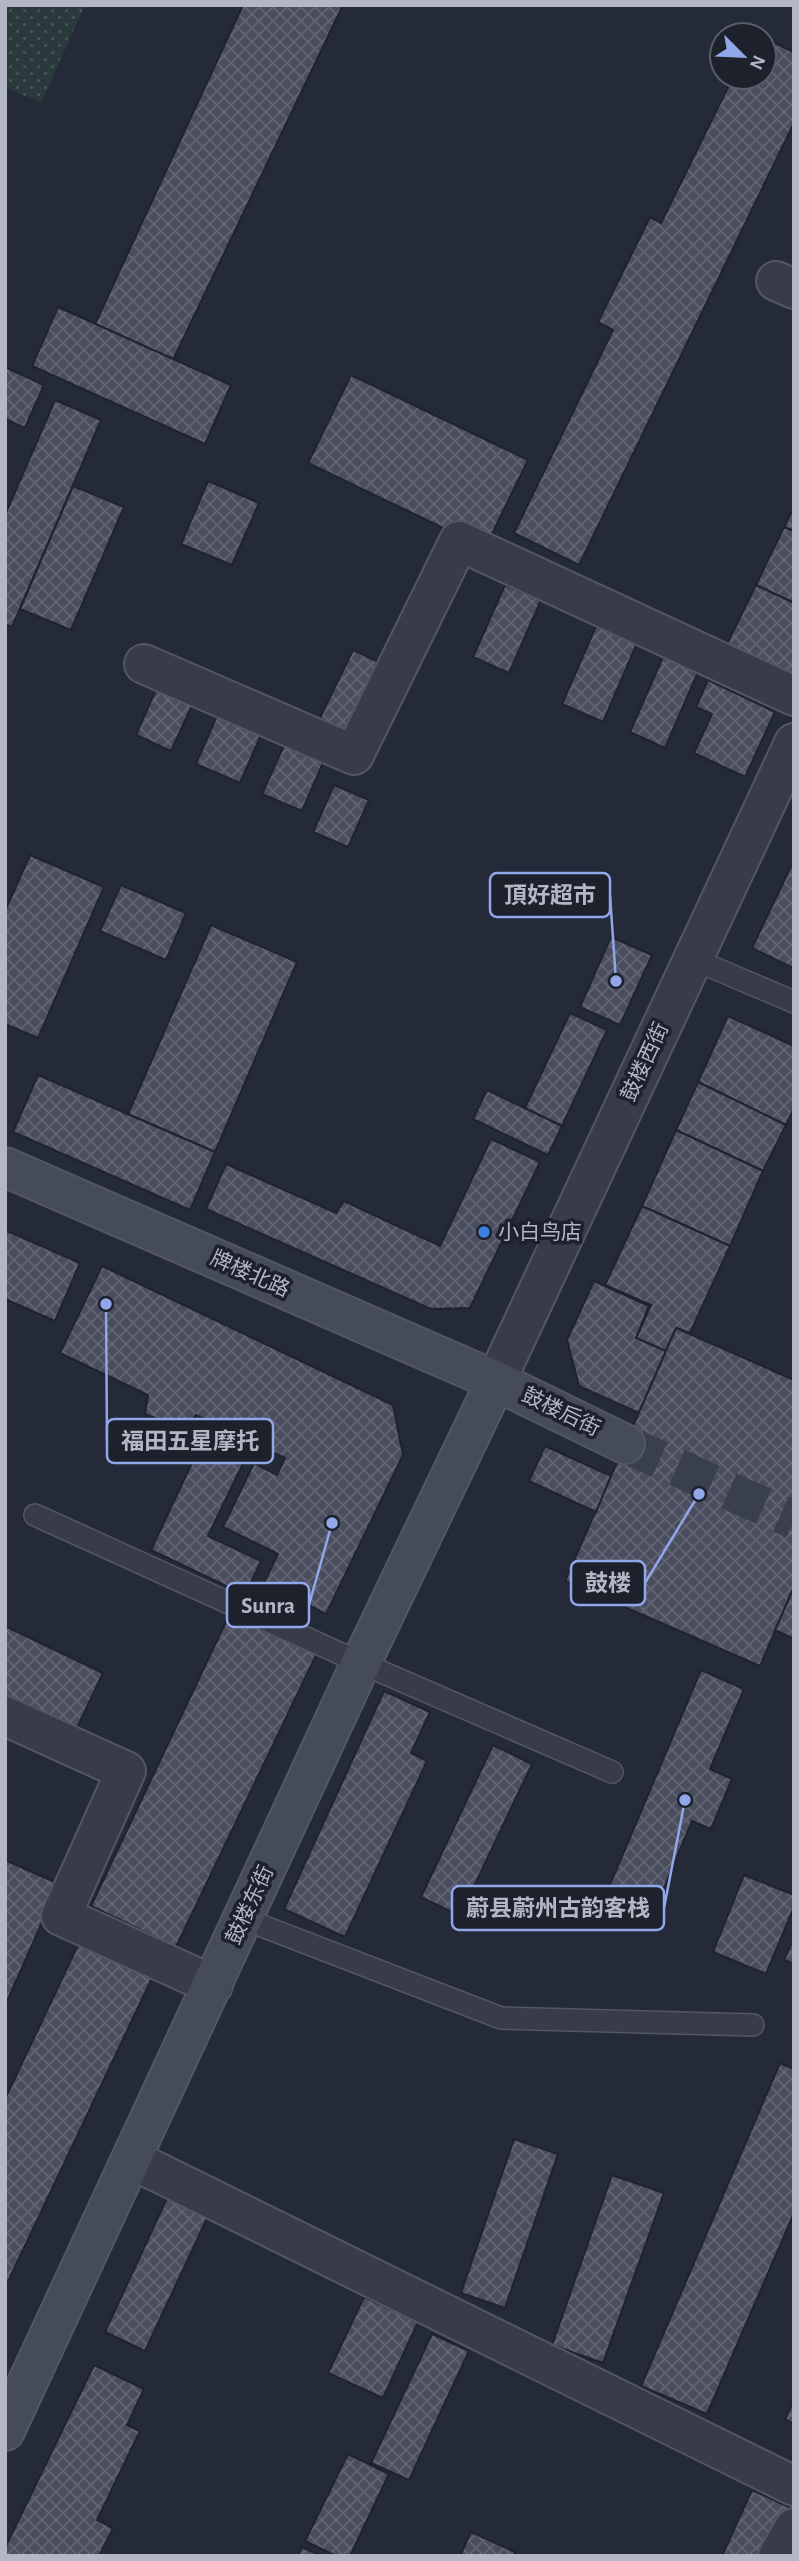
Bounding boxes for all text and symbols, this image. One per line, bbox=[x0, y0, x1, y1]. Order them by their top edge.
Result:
north arrow bbox=[708, 21, 778, 91]
text: N bbox=[746, 52, 769, 72]
callout: 頂好超市 bbox=[490, 873, 610, 917]
text: 頂好超市 bbox=[504, 882, 596, 908]
street label: 鼓楼西街 bbox=[617, 1019, 672, 1105]
place label: 小白鸟店 bbox=[498, 1221, 582, 1243]
marker: 小白鸟店 bbox=[476, 1224, 492, 1240]
street label: 牌楼北路 bbox=[207, 1246, 293, 1301]
street label: 鼓楼后街 bbox=[519, 1383, 604, 1440]
callout: 福田五星摩托 bbox=[107, 1419, 273, 1463]
text: 福田五星摩托 bbox=[121, 1429, 259, 1454]
callout: 鼓楼 bbox=[571, 1561, 645, 1605]
text: 鼓楼 bbox=[585, 1571, 631, 1596]
callout: Sunra bbox=[227, 1583, 309, 1627]
text: Sunra bbox=[241, 1595, 295, 1618]
street label: 鼓楼东街 bbox=[222, 1862, 277, 1948]
callout: 蔚县蔚州古韵客栈 bbox=[452, 1886, 664, 1930]
text: 蔚县蔚州古韵客栈 bbox=[466, 1896, 650, 1921]

